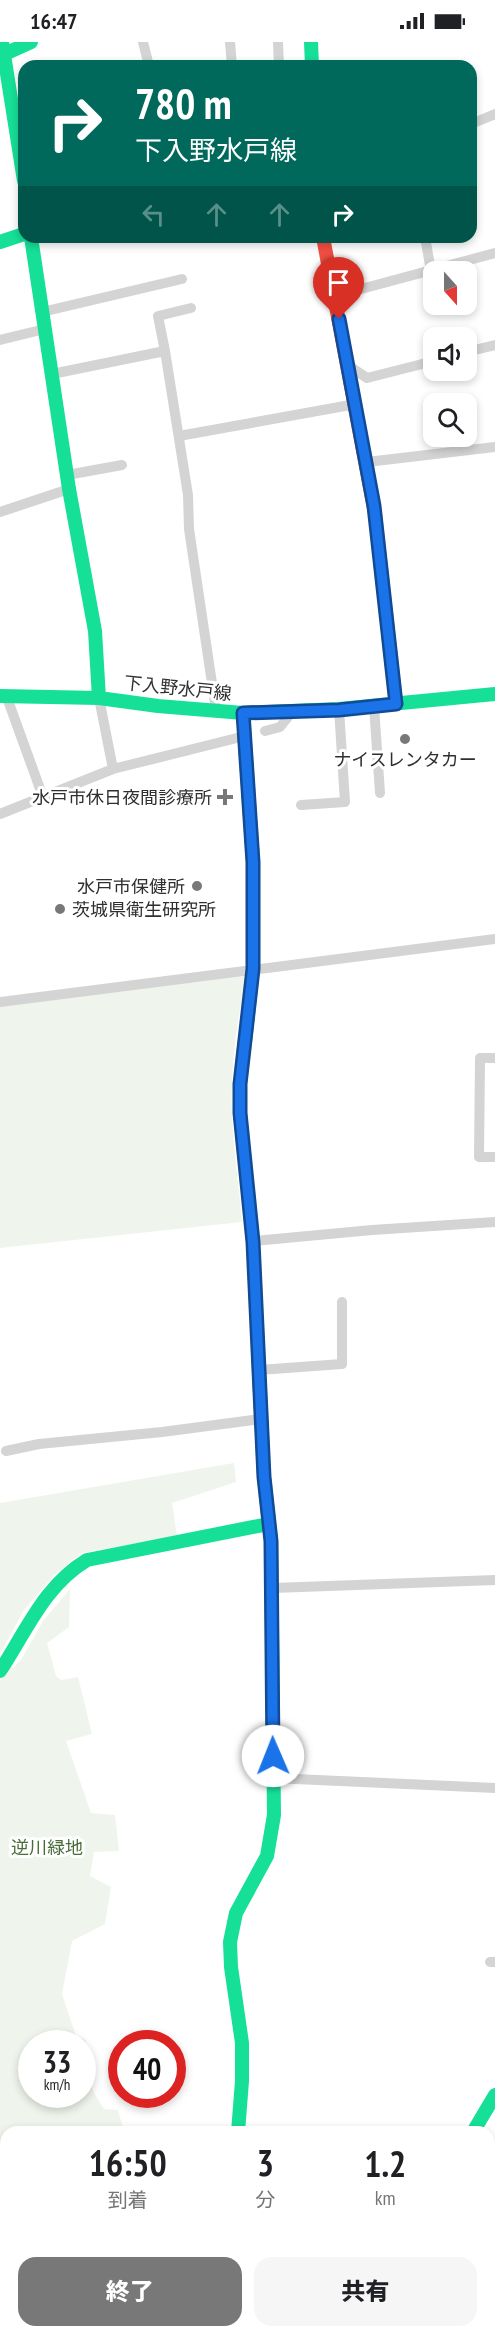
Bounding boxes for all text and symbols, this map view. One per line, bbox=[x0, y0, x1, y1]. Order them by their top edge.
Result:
text: 16:47 bbox=[30, 7, 78, 35]
text: 780 m bbox=[135, 76, 232, 131]
icon: right bbox=[36, 84, 114, 162]
text: 下入野水戸線 bbox=[135, 133, 297, 167]
icon: left bbox=[137, 198, 170, 231]
icon: ahead bbox=[200, 198, 233, 231]
icon: ahead bbox=[263, 198, 296, 231]
icon: right bbox=[326, 198, 359, 231]
pin bbox=[313, 257, 364, 319]
north arrow bbox=[423, 261, 477, 315]
map controls bbox=[423, 261, 477, 447]
icon: arrive bbox=[322, 266, 355, 299]
button: sound bbox=[423, 327, 477, 381]
button: search bbox=[423, 393, 477, 447]
street label: 下入野水戸線 bbox=[123, 671, 233, 705]
marker: ナイスレンタカー bbox=[398, 732, 412, 746]
place label: ナイスレンタカー bbox=[333, 748, 477, 771]
place label: 水戸市休日夜間診療所 bbox=[32, 786, 212, 809]
marker: 水戸市休日夜間診療所 bbox=[216, 788, 234, 806]
place label: 水戸市保健所 bbox=[77, 875, 185, 898]
marker: 水戸市保健所 bbox=[190, 879, 204, 893]
place label: 茨城県衛生研究所 bbox=[72, 898, 216, 921]
marker: 茨城県衛生研究所 bbox=[53, 902, 67, 916]
position arrow bbox=[241, 1724, 305, 1788]
park label: 逆川緑地 bbox=[11, 1836, 83, 1859]
speed limit sign: 40 bbox=[108, 2030, 186, 2108]
text: 33 bbox=[43, 2042, 71, 2081]
text: km/h bbox=[44, 2075, 70, 2094]
text: 16:50 bbox=[89, 2139, 167, 2186]
text: 3 bbox=[257, 2139, 274, 2186]
text: 1.2 bbox=[364, 2140, 406, 2187]
text: km bbox=[375, 2185, 396, 2211]
text: 到着 bbox=[108, 2187, 148, 2213]
text: 分 bbox=[255, 2187, 275, 2213]
button: 終了 bbox=[18, 2257, 242, 2326]
button: 共有 bbox=[254, 2257, 477, 2326]

